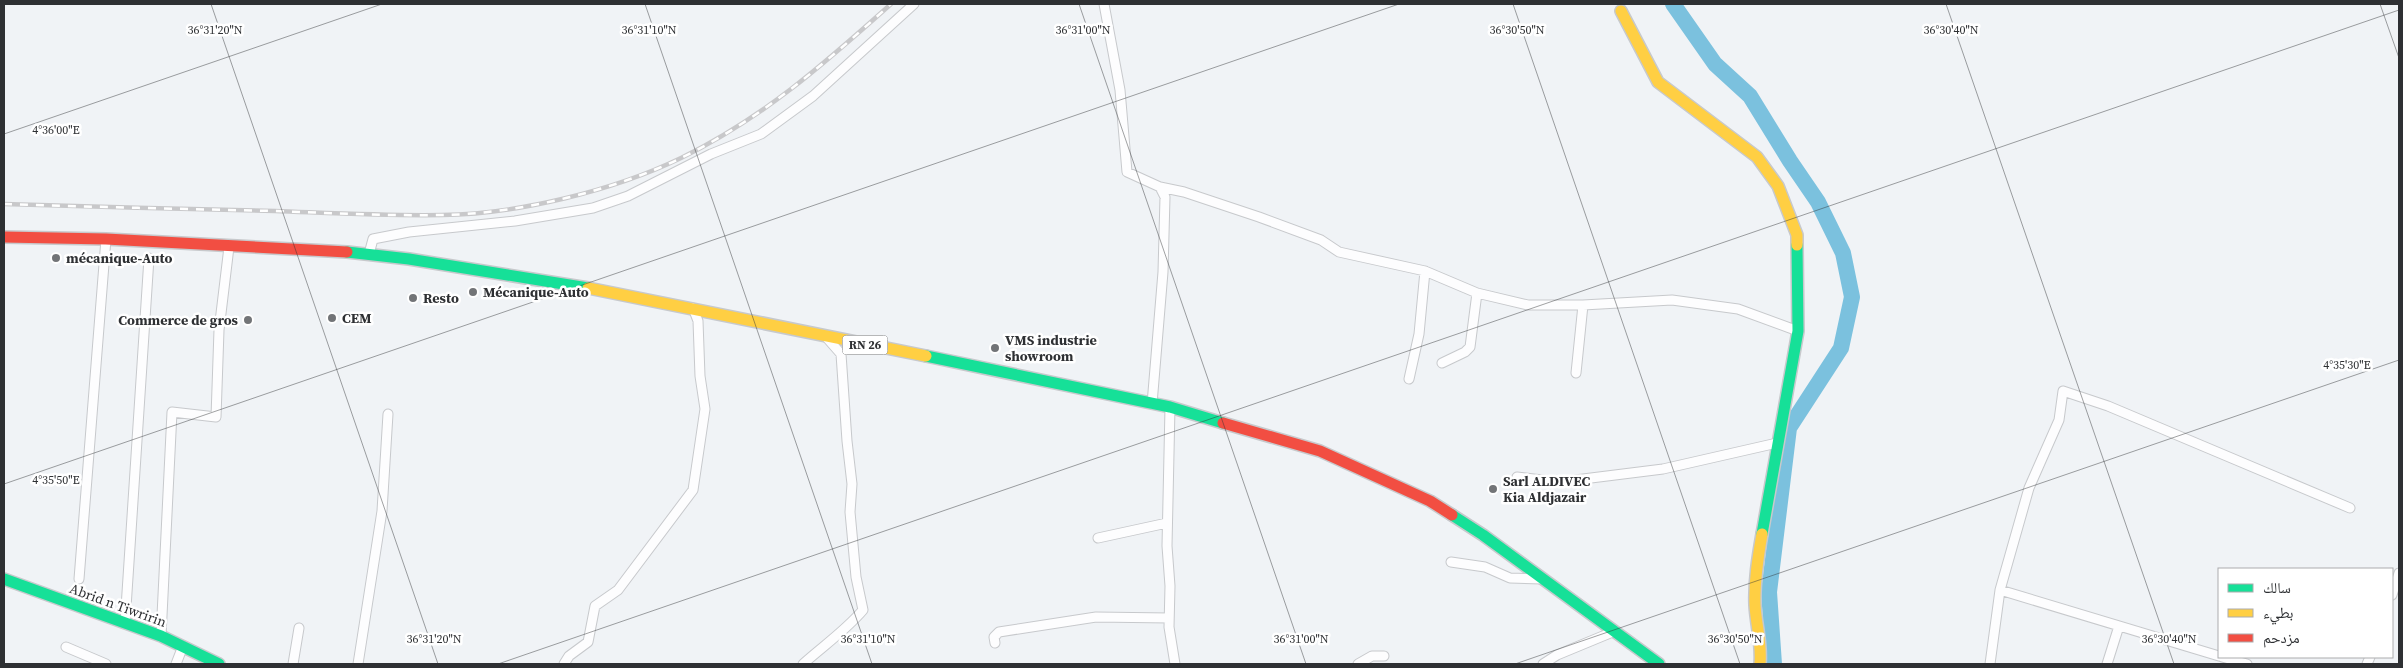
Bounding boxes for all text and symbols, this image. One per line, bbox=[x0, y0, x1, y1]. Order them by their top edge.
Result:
text: 36°31'20"N bbox=[187, 22, 243, 38]
text: 36°31'10"N bbox=[621, 22, 677, 38]
text: 36°31'00"N bbox=[1055, 22, 1111, 38]
text: 36°30'50"N bbox=[1489, 22, 1545, 38]
text: 36°30'40"N bbox=[1923, 22, 1979, 38]
text: 4°36'00"E bbox=[32, 122, 80, 138]
place label: mécanique-Auto bbox=[66, 248, 172, 268]
marker: mécanique-Auto bbox=[50, 252, 62, 264]
place label: Mécanique-Auto bbox=[483, 282, 589, 302]
marker: Mécanique-Auto bbox=[467, 286, 479, 298]
place label: Resto bbox=[423, 288, 459, 308]
marker: Resto bbox=[407, 292, 419, 304]
place label: CEM bbox=[342, 308, 372, 328]
place label: Commerce de gros bbox=[118, 310, 239, 330]
marker: CEM bbox=[326, 312, 338, 324]
marker: Commerce de gros bbox=[242, 314, 254, 326]
place label: VMS industrie showroom bbox=[1005, 330, 1097, 366]
road number: RN 26 bbox=[842, 336, 888, 354]
marker: VMS industrie showroom bbox=[989, 342, 1001, 354]
text: 4°35'30"E bbox=[2323, 357, 2371, 373]
place label: Sarl ALDIVEC Kia Aldjazair bbox=[1503, 471, 1590, 507]
text: 4°35'50"E bbox=[32, 472, 80, 488]
marker: Sarl ALDIVEC Kia Aldjazair bbox=[1487, 483, 1499, 495]
legend bbox=[2218, 568, 2393, 658]
text: سالك bbox=[2263, 577, 2291, 598]
street label: Abrid n Tiwririn bbox=[67, 578, 170, 632]
text: بطيء bbox=[2263, 602, 2293, 625]
text: مزدحم bbox=[2263, 627, 2300, 648]
text: 36°31'20"N bbox=[406, 631, 462, 647]
text: 36°31'10"N bbox=[840, 631, 896, 647]
text: 36°31'00"N bbox=[1273, 631, 1329, 647]
text: 36°30'50"N bbox=[1707, 631, 1763, 647]
text: 36°30'40"N bbox=[2141, 631, 2197, 647]

